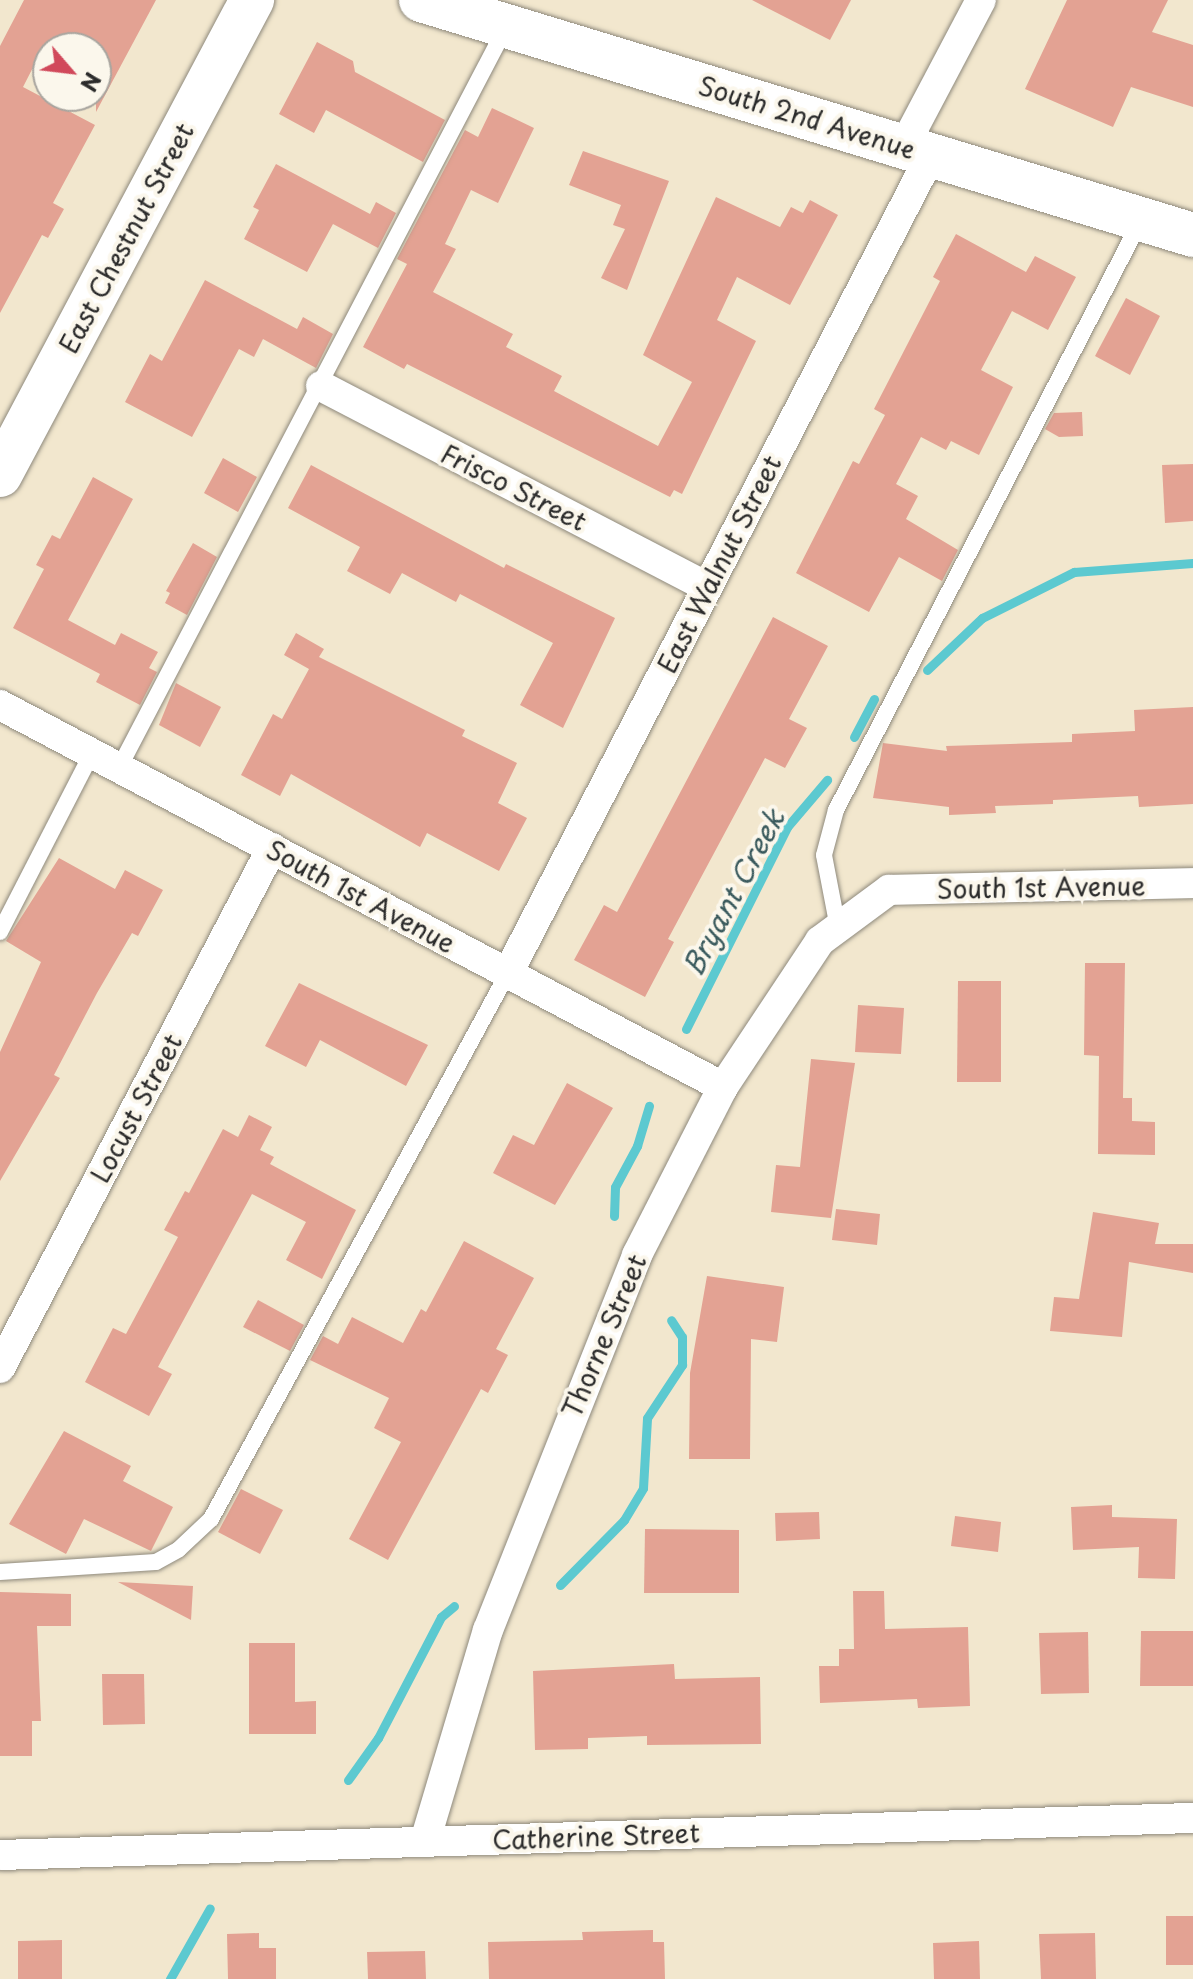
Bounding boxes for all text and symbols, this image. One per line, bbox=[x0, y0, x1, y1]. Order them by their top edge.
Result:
north arrow bbox=[32, 32, 112, 112]
text: N bbox=[73, 67, 111, 98]
street label: South 2nd Avenue bbox=[694, 69, 920, 165]
street label: East Chestnut Street bbox=[51, 116, 201, 360]
street label: Frisco Street bbox=[436, 437, 592, 537]
street label: East Walnut Street bbox=[651, 451, 787, 677]
water label: Bryant Creek bbox=[675, 803, 791, 981]
street label: South 1st Avenue bbox=[260, 832, 462, 960]
street label: South 1st Avenue bbox=[935, 870, 1147, 904]
street label: Locust Street bbox=[84, 1028, 188, 1188]
street label: Thorne Street bbox=[555, 1249, 653, 1423]
street label: Catherine Street bbox=[491, 1817, 701, 1855]

